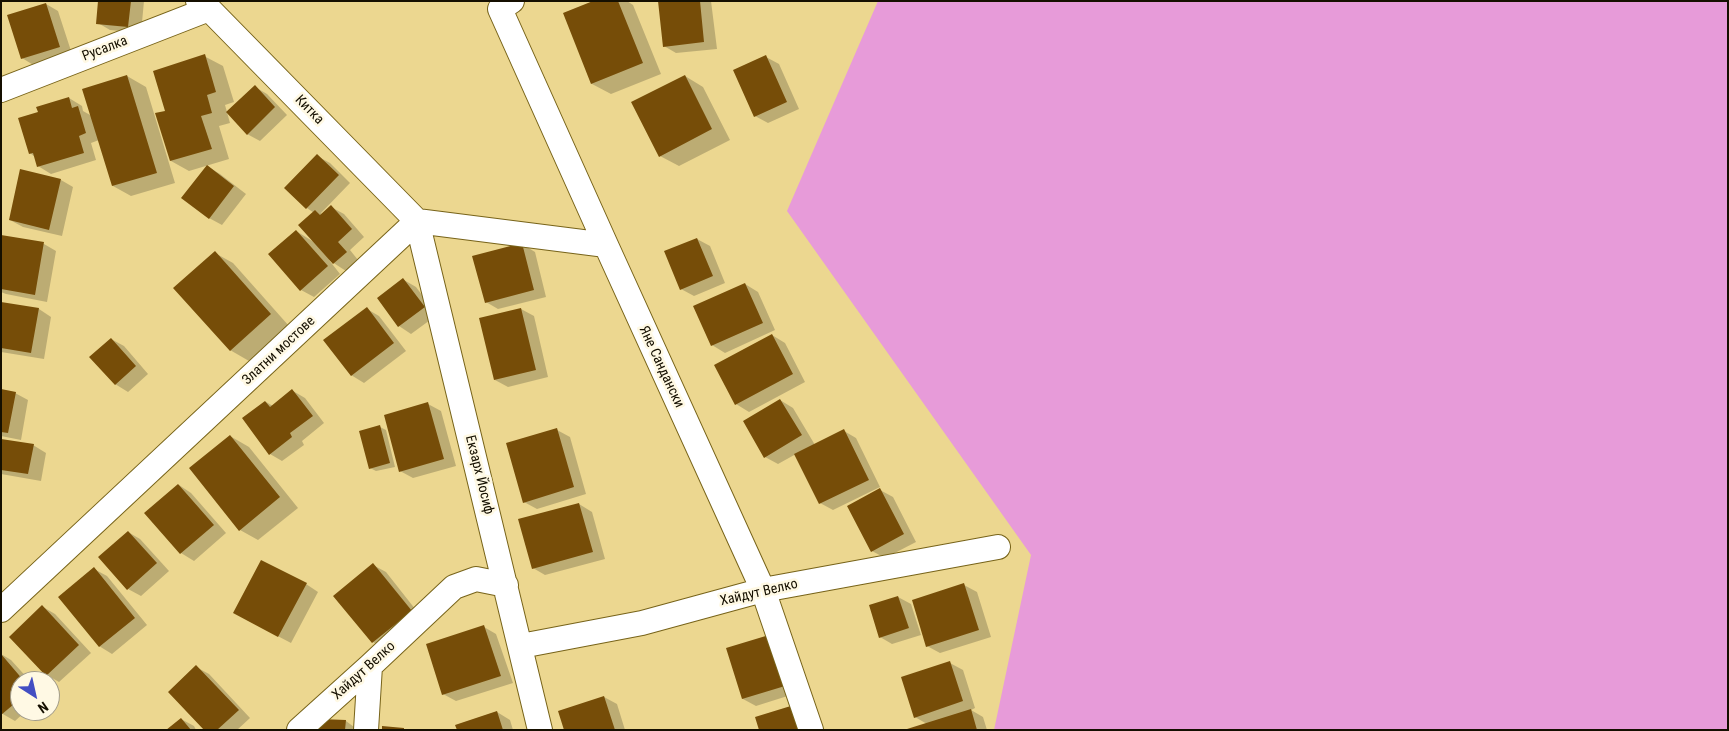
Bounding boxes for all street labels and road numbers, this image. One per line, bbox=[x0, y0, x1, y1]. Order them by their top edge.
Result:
street label: Русалка bbox=[80, 33, 130, 65]
street label: Китка bbox=[291, 92, 327, 128]
street label: Златни мостове bbox=[239, 313, 319, 389]
street label: Яне Сандански bbox=[635, 323, 687, 411]
street label: Екзарх Йосиф bbox=[461, 434, 497, 516]
street label: Хайдут Велко bbox=[719, 576, 799, 610]
street label: Хайдут Велко bbox=[329, 638, 399, 704]

